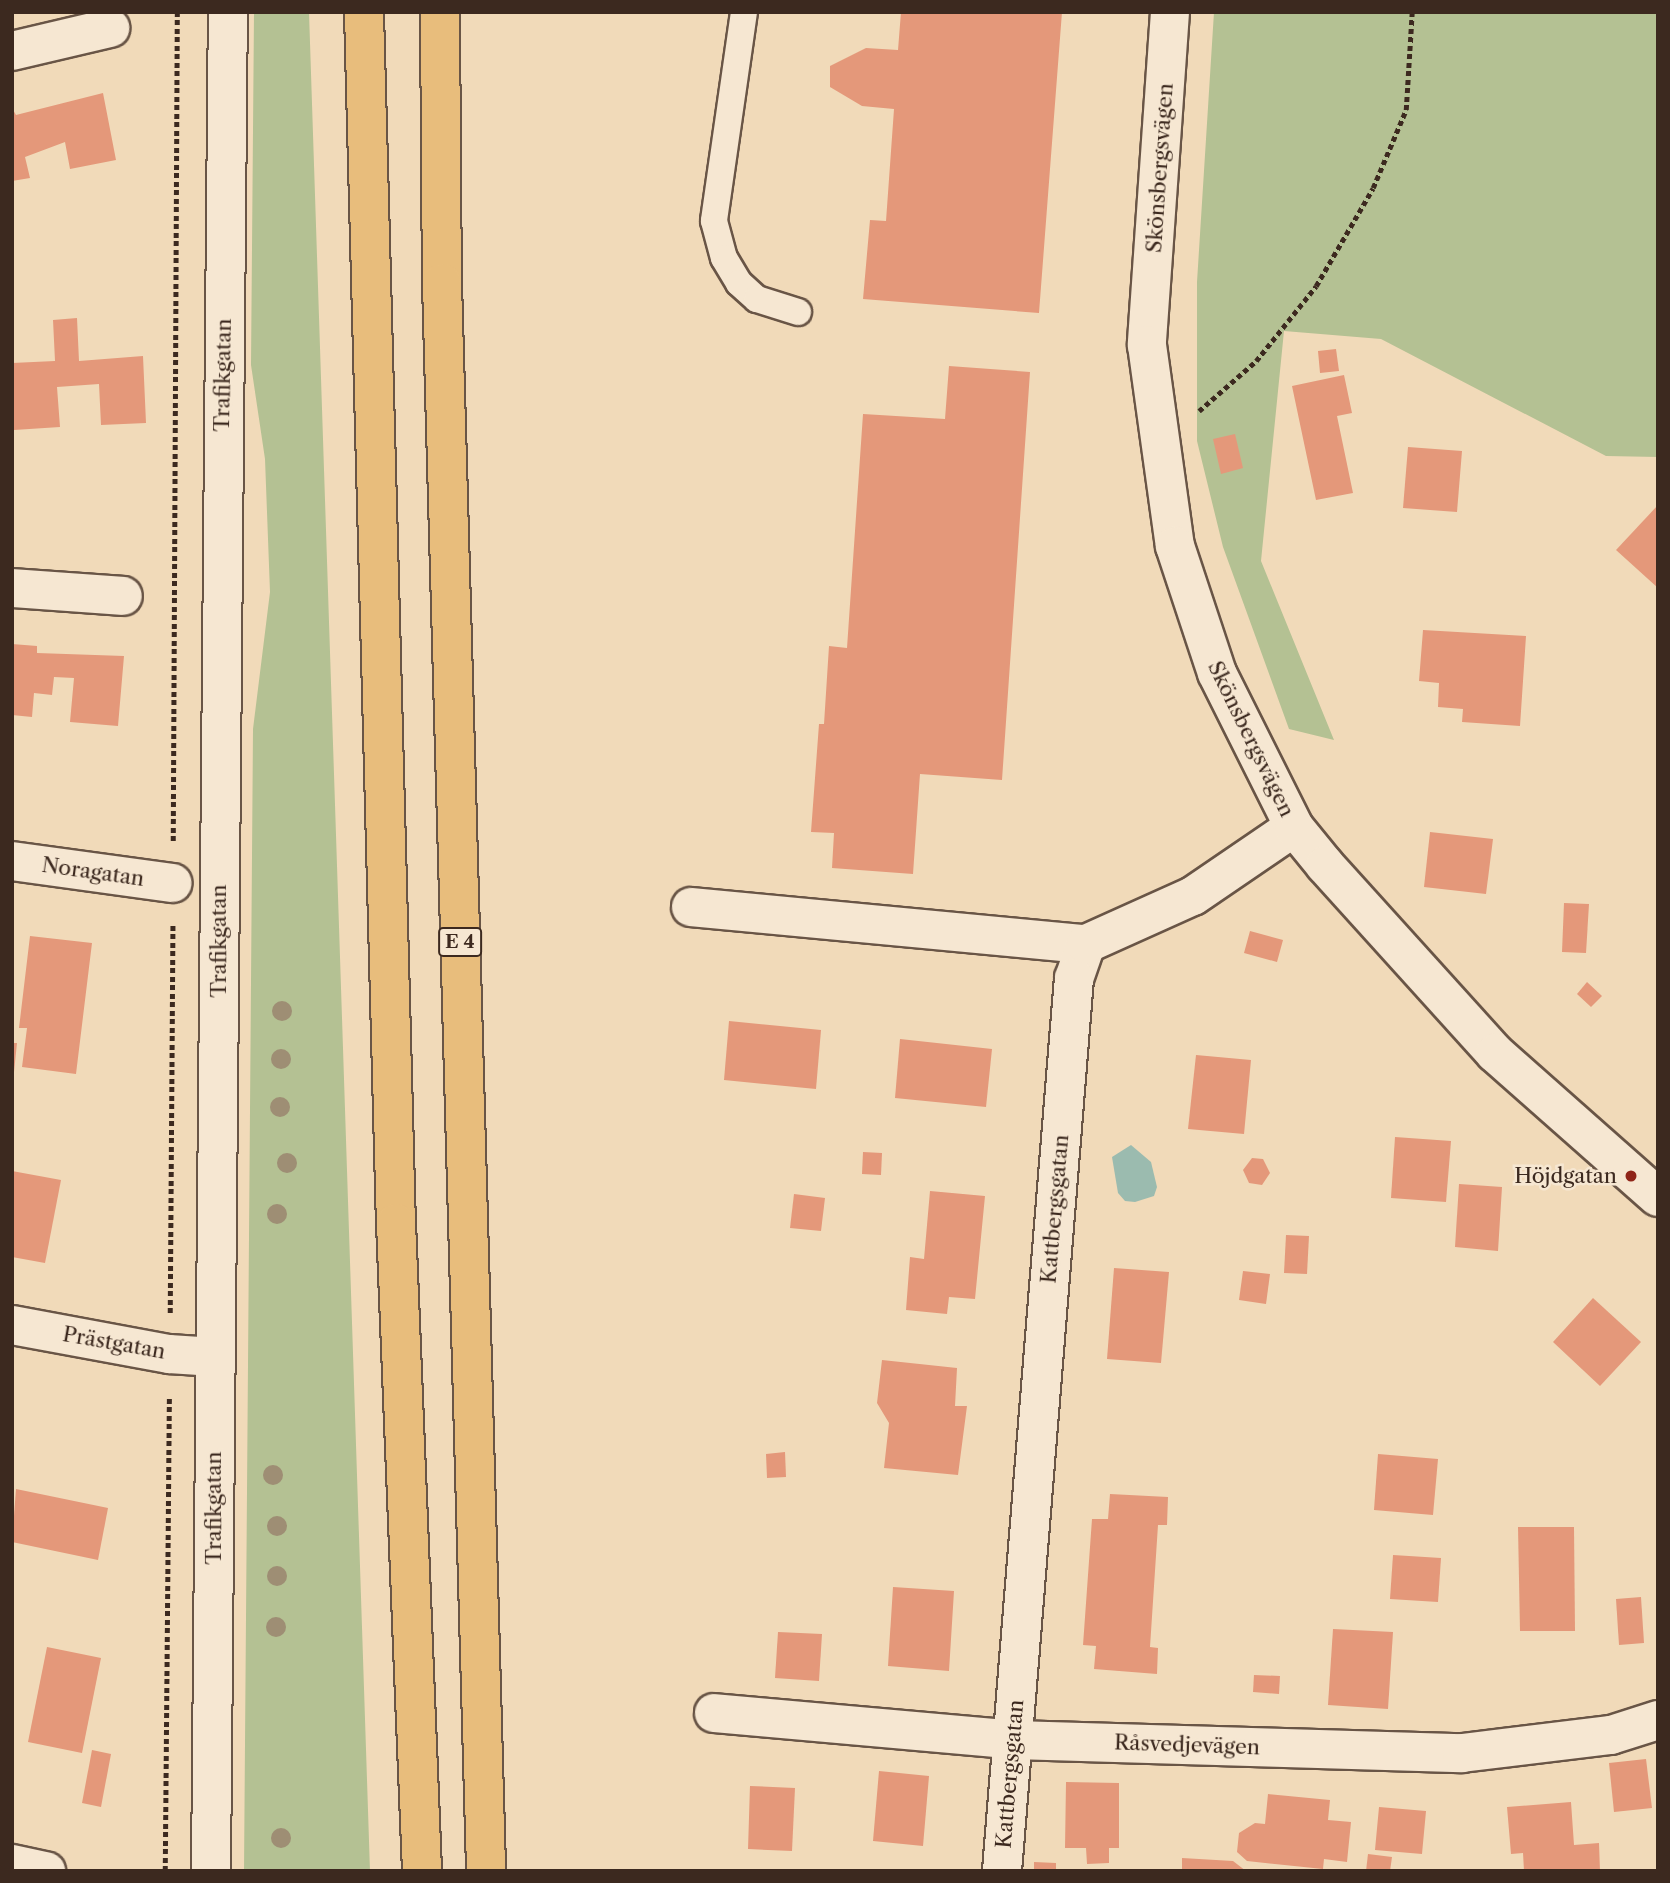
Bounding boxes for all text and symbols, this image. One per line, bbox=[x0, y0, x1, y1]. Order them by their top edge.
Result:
street label: Skönsbergsvägen bbox=[1141, 82, 1179, 254]
street label: Trafikgatan bbox=[209, 318, 237, 432]
street label: Skönsbergsvägen bbox=[1202, 657, 1300, 821]
street label: Noragatan bbox=[40, 852, 146, 892]
street label: Trafikgatan bbox=[206, 884, 232, 998]
road number: E 4 bbox=[437, 926, 483, 958]
street label: Kattbergsgatan bbox=[1036, 1133, 1074, 1285]
place label: Höjdgatan bbox=[1514, 1163, 1617, 1189]
marker: Höjdgatan bbox=[1623, 1168, 1639, 1184]
street label: Prästgatan bbox=[61, 1322, 167, 1364]
street label: Trafikgatan bbox=[201, 1451, 227, 1565]
street label: Kattbergsgatan bbox=[991, 1698, 1029, 1850]
street label: Råsvedjevägen bbox=[1114, 1730, 1260, 1760]

